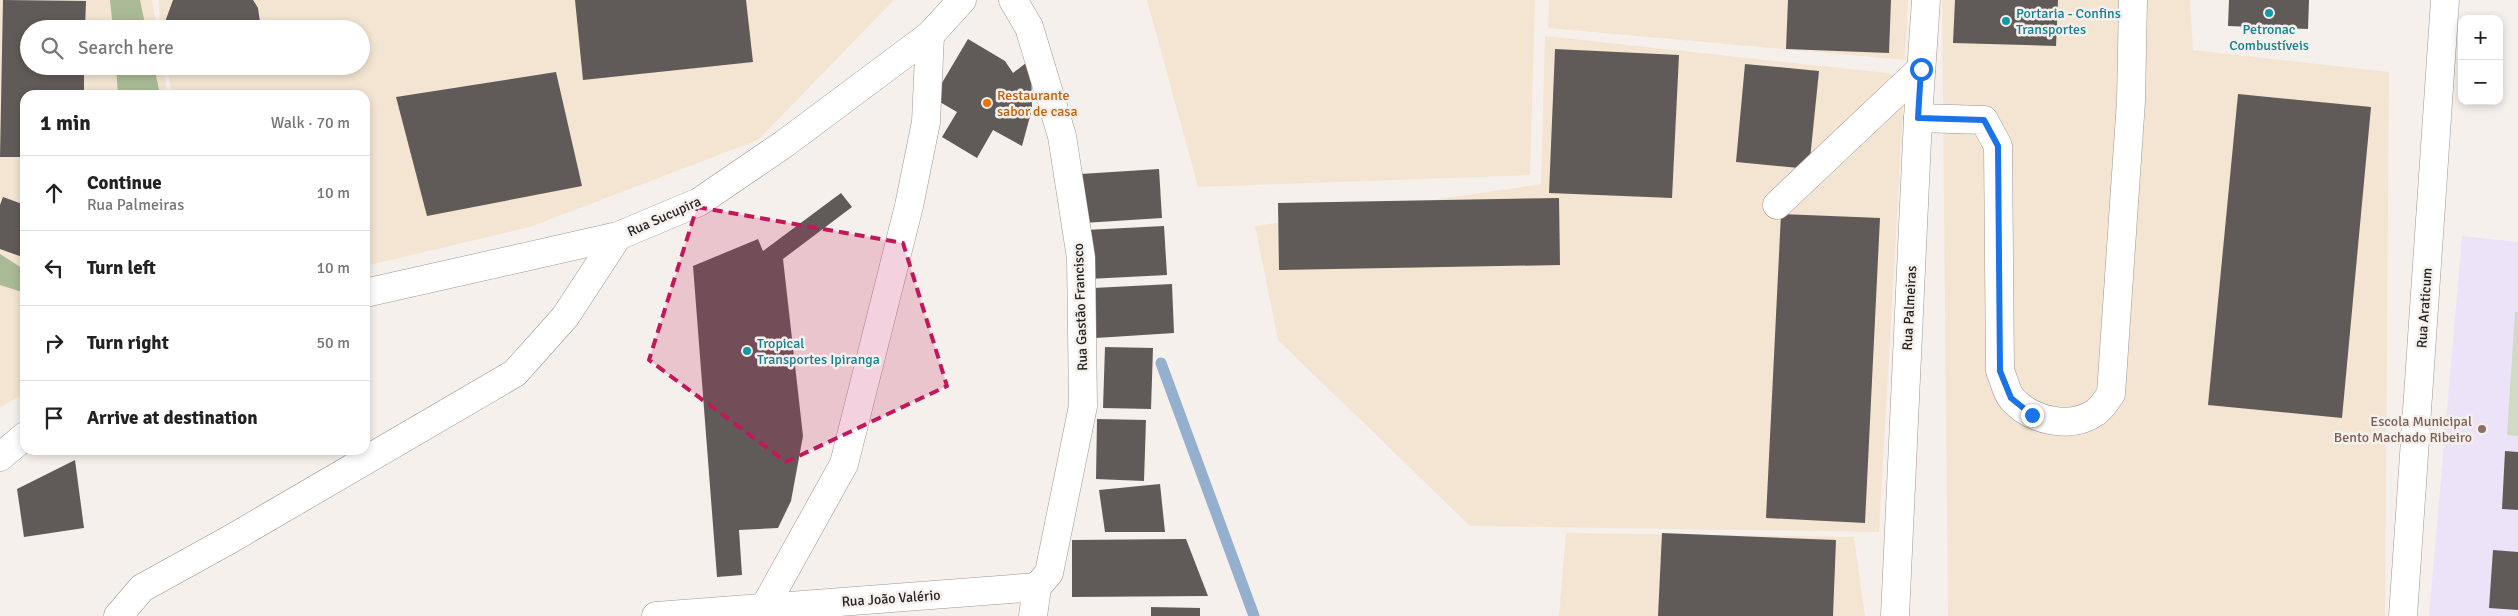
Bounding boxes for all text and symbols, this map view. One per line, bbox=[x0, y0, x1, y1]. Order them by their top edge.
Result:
place label: Portaria - Confins Transportes bbox=[2016, 5, 2121, 38]
marker: Petronac Combustíveis bbox=[2263, 7, 2275, 19]
marker: Portaria - Confins Transportes bbox=[2000, 15, 2012, 27]
map controls bbox=[2458, 15, 2503, 105]
button: + bbox=[2458, 15, 2503, 60]
search box bbox=[20, 20, 370, 75]
place label: Petronac Combustíveis bbox=[2229, 21, 2309, 54]
icon: search bbox=[38, 34, 66, 62]
text: Search here bbox=[78, 36, 174, 60]
route start bbox=[1910, 58, 1933, 81]
button: − bbox=[2458, 60, 2503, 105]
place label: Restaurante sabor de casa bbox=[997, 87, 1078, 120]
marker: Restaurante sabor de casa bbox=[981, 97, 993, 109]
text: 1 min bbox=[40, 110, 91, 136]
text: Walk · 70 m bbox=[271, 113, 350, 133]
text: Continue bbox=[87, 171, 162, 195]
icon: ahead bbox=[40, 179, 68, 207]
text: 10 m bbox=[316, 183, 350, 203]
street label: Rua Sucupira bbox=[625, 193, 704, 240]
text: Rua Palmeiras bbox=[87, 195, 184, 215]
street label: Rua Gastão Francisco bbox=[1070, 243, 1091, 371]
icon: left bbox=[40, 254, 68, 282]
text: Turn left bbox=[87, 256, 156, 280]
text: 10 m bbox=[316, 258, 350, 278]
street label: Rua Palmeiras bbox=[1899, 265, 1920, 351]
street label: Rua Araticum bbox=[2413, 267, 2436, 349]
icon: right bbox=[40, 329, 68, 357]
text: Turn right bbox=[87, 331, 169, 355]
text: 50 m bbox=[316, 333, 350, 353]
place label: Tropical Transportes Ipiranga bbox=[757, 335, 880, 368]
marker: Tropical Transportes Ipiranga bbox=[741, 345, 753, 357]
icon: arrive bbox=[40, 404, 68, 432]
route end bbox=[2021, 404, 2044, 427]
text: Arrive at destination bbox=[87, 406, 258, 430]
place label: Escola Municipal Bento Machado Ribeiro bbox=[2334, 413, 2472, 446]
marker: Escola Municipal Bento Machado Ribeiro bbox=[2476, 423, 2488, 435]
street label: Rua João Valério bbox=[841, 587, 941, 610]

